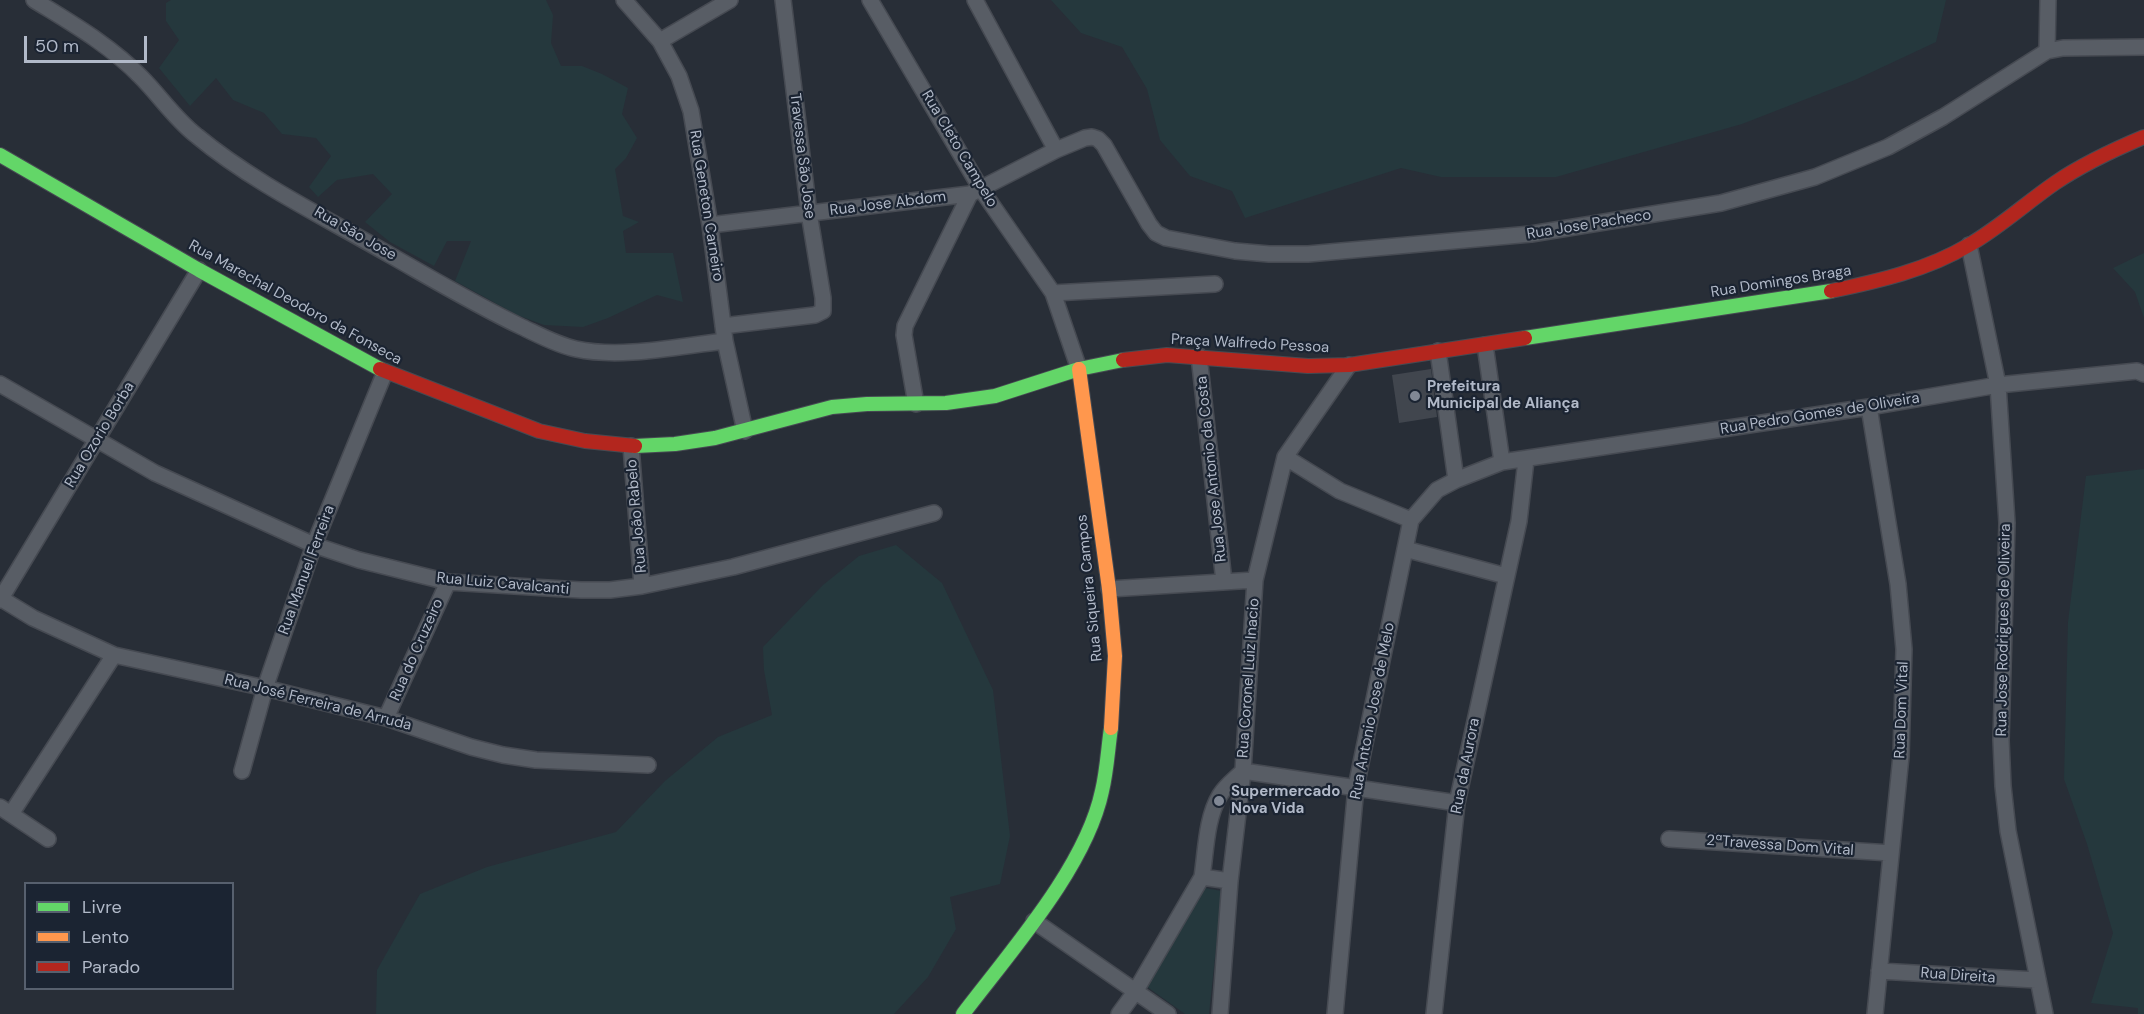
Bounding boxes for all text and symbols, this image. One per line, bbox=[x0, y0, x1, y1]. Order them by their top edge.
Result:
scale bar bbox=[27, 24, 150, 62]
text: 50 m bbox=[35, 34, 79, 58]
street label: Rua Cleto Campelo bbox=[917, 87, 1001, 211]
street label: Travessa São Jose bbox=[785, 92, 819, 220]
street label: Rua Geneton Carneiro bbox=[685, 129, 727, 283]
street label: Rua Jose Abdom bbox=[829, 188, 947, 220]
street label: Rua São Jose bbox=[311, 203, 399, 265]
street label: Rua Jose Pacheco bbox=[1525, 206, 1653, 244]
street label: Rua Marechal Deodoro da Fonseca bbox=[185, 237, 405, 369]
street label: Rua Domingos Braga bbox=[1709, 262, 1853, 302]
street label: Praça Walfredo Pessoa bbox=[1170, 331, 1330, 357]
street label: Rua Jose Antonio da Costa bbox=[1193, 375, 1231, 563]
place label: Prefeitura Municipal de Aliança bbox=[1427, 378, 1579, 413]
street label: Rua Ozorio Borba bbox=[61, 379, 139, 491]
marker: Prefeitura Municipal de Aliança bbox=[1408, 389, 1422, 403]
street label: Rua Pedro Gomes de Oliveira bbox=[1719, 389, 1921, 439]
street label: Rua João Rabelo bbox=[623, 458, 651, 574]
street label: Rua Manuel Ferreira bbox=[275, 503, 339, 637]
street label: Rua Siqueira Campos bbox=[1073, 514, 1107, 662]
street label: Rua Jose Rodrigues de Oliveira bbox=[1993, 523, 2015, 737]
street label: Rua Luiz Cavalcanti bbox=[436, 569, 570, 599]
street label: Rua do Cruzeiro bbox=[386, 596, 448, 704]
street label: Rua Coronel Luiz Inacio bbox=[1234, 597, 1264, 759]
street label: Rua Antonio Jose de Melo bbox=[1347, 621, 1399, 801]
street label: Rua Dom Vital bbox=[1891, 661, 1913, 759]
street label: Rua José Ferreira de Arruda bbox=[223, 671, 413, 735]
street label: Rua da Aurora bbox=[1448, 716, 1484, 816]
place label: Supermercado Nova Vida bbox=[1231, 783, 1340, 818]
marker: Supermercado Nova Vida bbox=[1212, 794, 1226, 808]
street label: 2ªTravessa Dom Vital bbox=[1706, 832, 1854, 860]
legend bbox=[24, 882, 234, 990]
text: Livre bbox=[82, 895, 122, 919]
text: Lento bbox=[82, 925, 129, 949]
text: Parado bbox=[82, 955, 140, 979]
street label: Rua Direita bbox=[1920, 964, 1996, 988]

